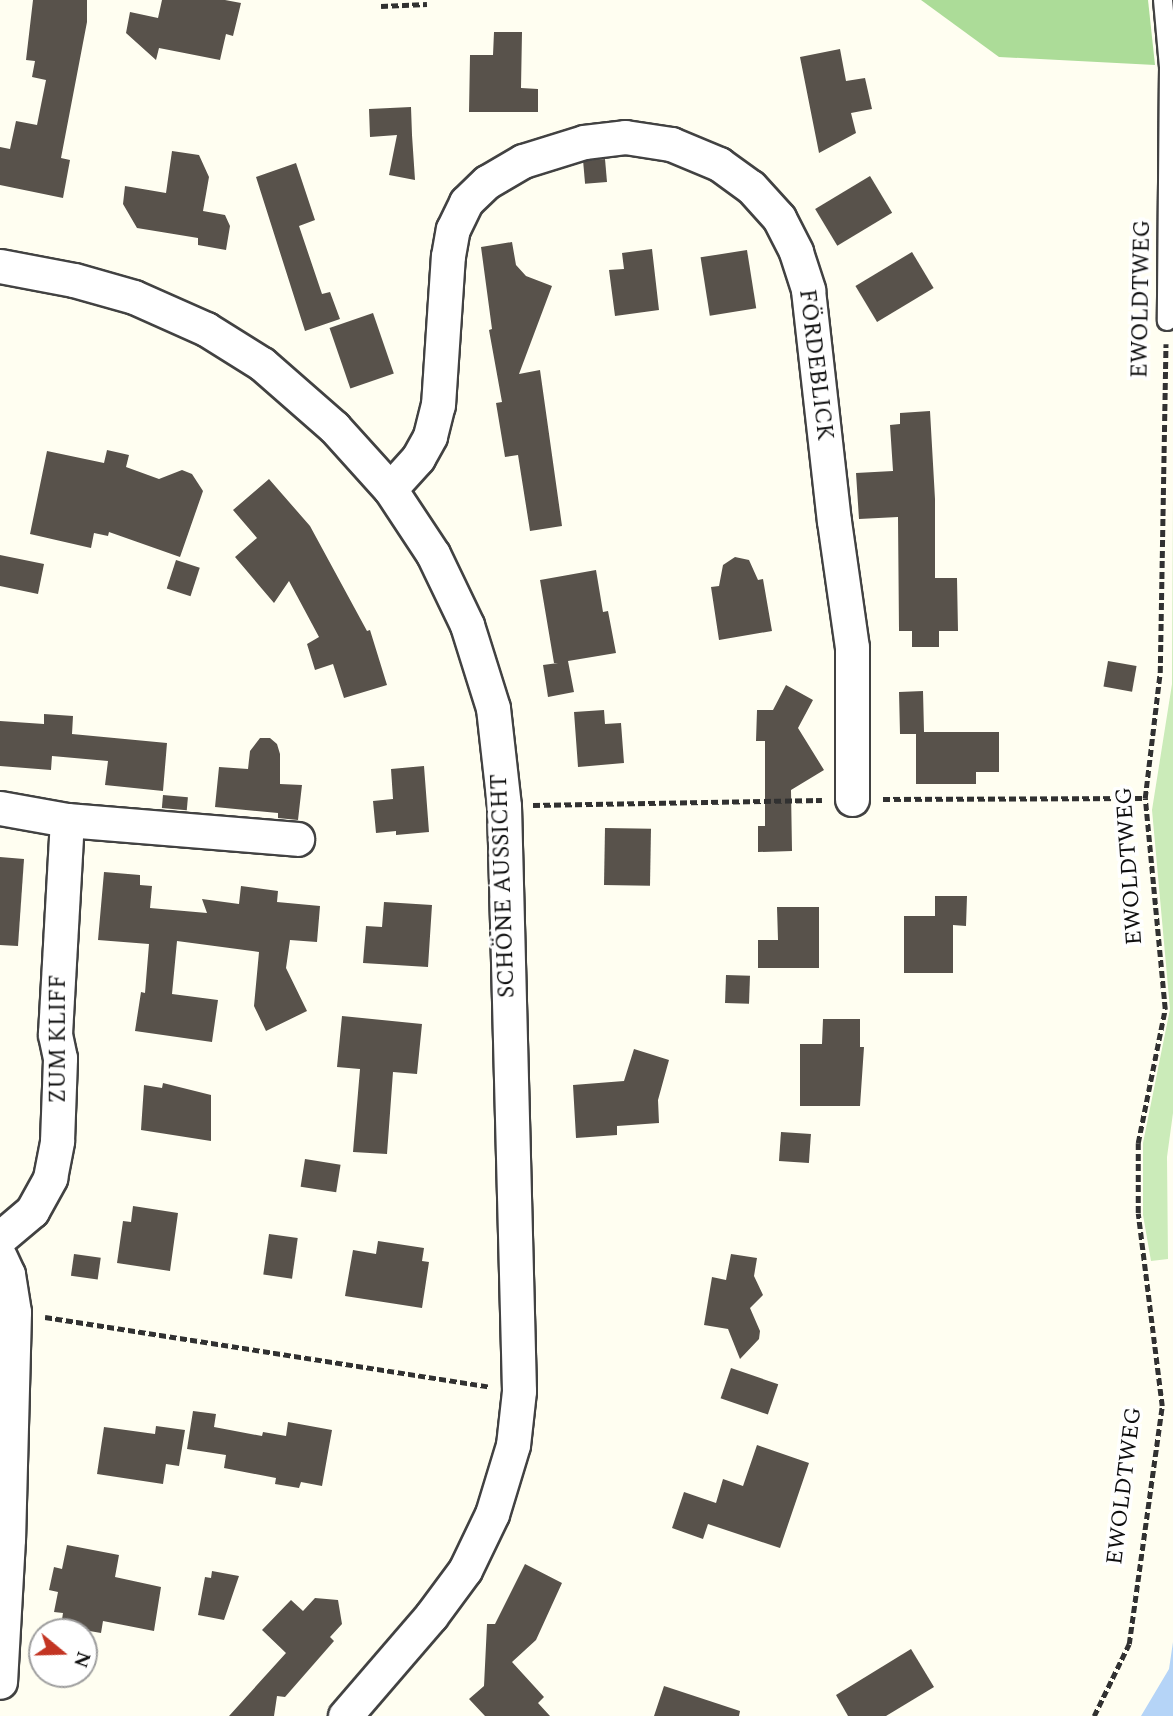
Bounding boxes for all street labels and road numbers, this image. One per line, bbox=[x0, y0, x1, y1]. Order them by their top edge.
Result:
street label: EWOLDTWEG bbox=[1127, 220, 1157, 378]
street label: FÖRDEBLICK bbox=[792, 288, 838, 442]
street label: SCHÖNE AUSSICHT bbox=[486, 774, 522, 998]
street label: EWOLDTWEG bbox=[1111, 786, 1149, 946]
street label: ZUM KLIFF bbox=[45, 974, 73, 1104]
street label: EWOLDTWEG bbox=[1102, 1406, 1148, 1566]

